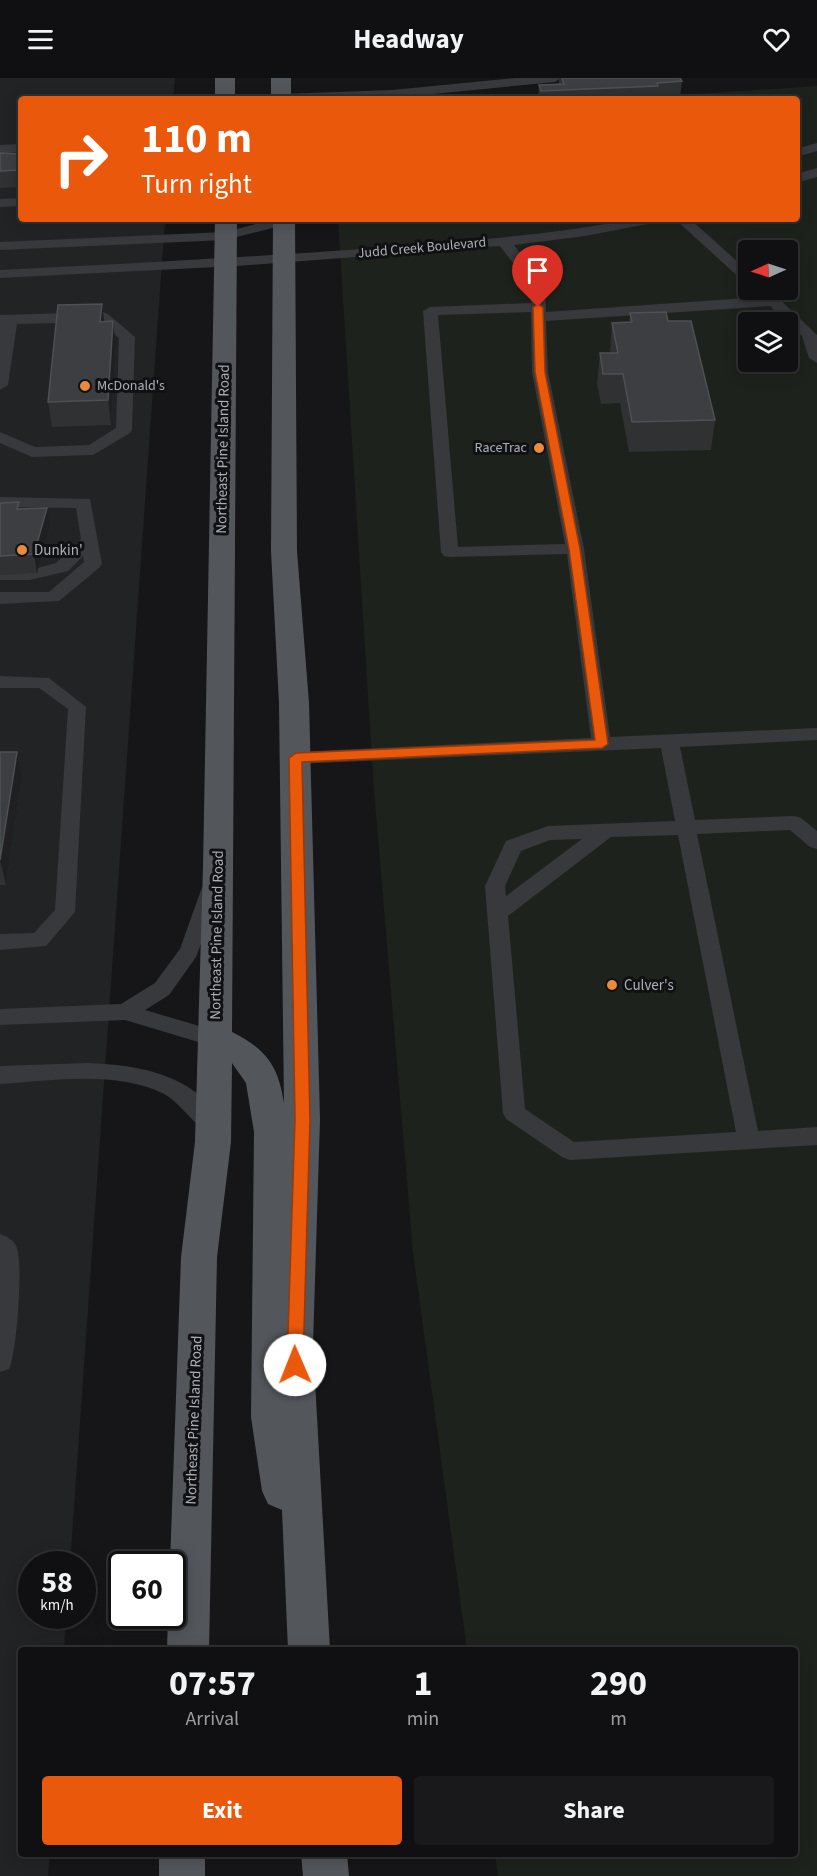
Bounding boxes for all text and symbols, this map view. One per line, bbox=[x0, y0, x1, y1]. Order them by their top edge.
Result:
text: Headway bbox=[353, 20, 464, 59]
icon: menu bbox=[24, 23, 57, 56]
icon: heart bbox=[760, 23, 793, 56]
text: 110 m bbox=[141, 109, 252, 169]
icon: right bbox=[42, 120, 120, 198]
text: Turn right bbox=[141, 165, 252, 204]
street label: Judd Creek Boulevard bbox=[357, 232, 487, 264]
north arrow bbox=[738, 240, 798, 300]
map controls bbox=[738, 240, 798, 372]
pin bbox=[512, 245, 563, 307]
icon: arrive bbox=[521, 254, 554, 287]
button: layers bbox=[738, 312, 798, 372]
street label: Northeast Pine Island Road bbox=[211, 364, 235, 534]
place label: McDonald's bbox=[97, 376, 165, 396]
marker: McDonald's bbox=[78, 379, 92, 393]
place label: RaceTrac bbox=[475, 438, 528, 458]
marker: RaceTrac bbox=[532, 441, 546, 455]
place label: Dunkin' bbox=[34, 540, 83, 561]
marker: Dunkin' bbox=[15, 543, 29, 557]
street label: Northeast Pine Island Road bbox=[205, 850, 229, 1020]
place label: Culver's bbox=[624, 975, 674, 996]
marker: Culver's bbox=[605, 978, 619, 992]
position arrow bbox=[263, 1333, 327, 1397]
street label: Northeast Pine Island Road bbox=[181, 1335, 207, 1505]
speed limit sign: 60 bbox=[108, 1551, 186, 1629]
text: 58 bbox=[41, 1561, 73, 1604]
text: km/h bbox=[40, 1595, 74, 1616]
text: 07:57 bbox=[169, 1658, 256, 1709]
text: 1 bbox=[413, 1658, 432, 1709]
text: 290 bbox=[590, 1658, 647, 1709]
text: Arrival bbox=[185, 1705, 239, 1733]
text: min bbox=[407, 1705, 439, 1733]
text: m bbox=[610, 1705, 627, 1733]
button: Exit bbox=[42, 1776, 402, 1845]
button: Share bbox=[414, 1776, 774, 1845]

